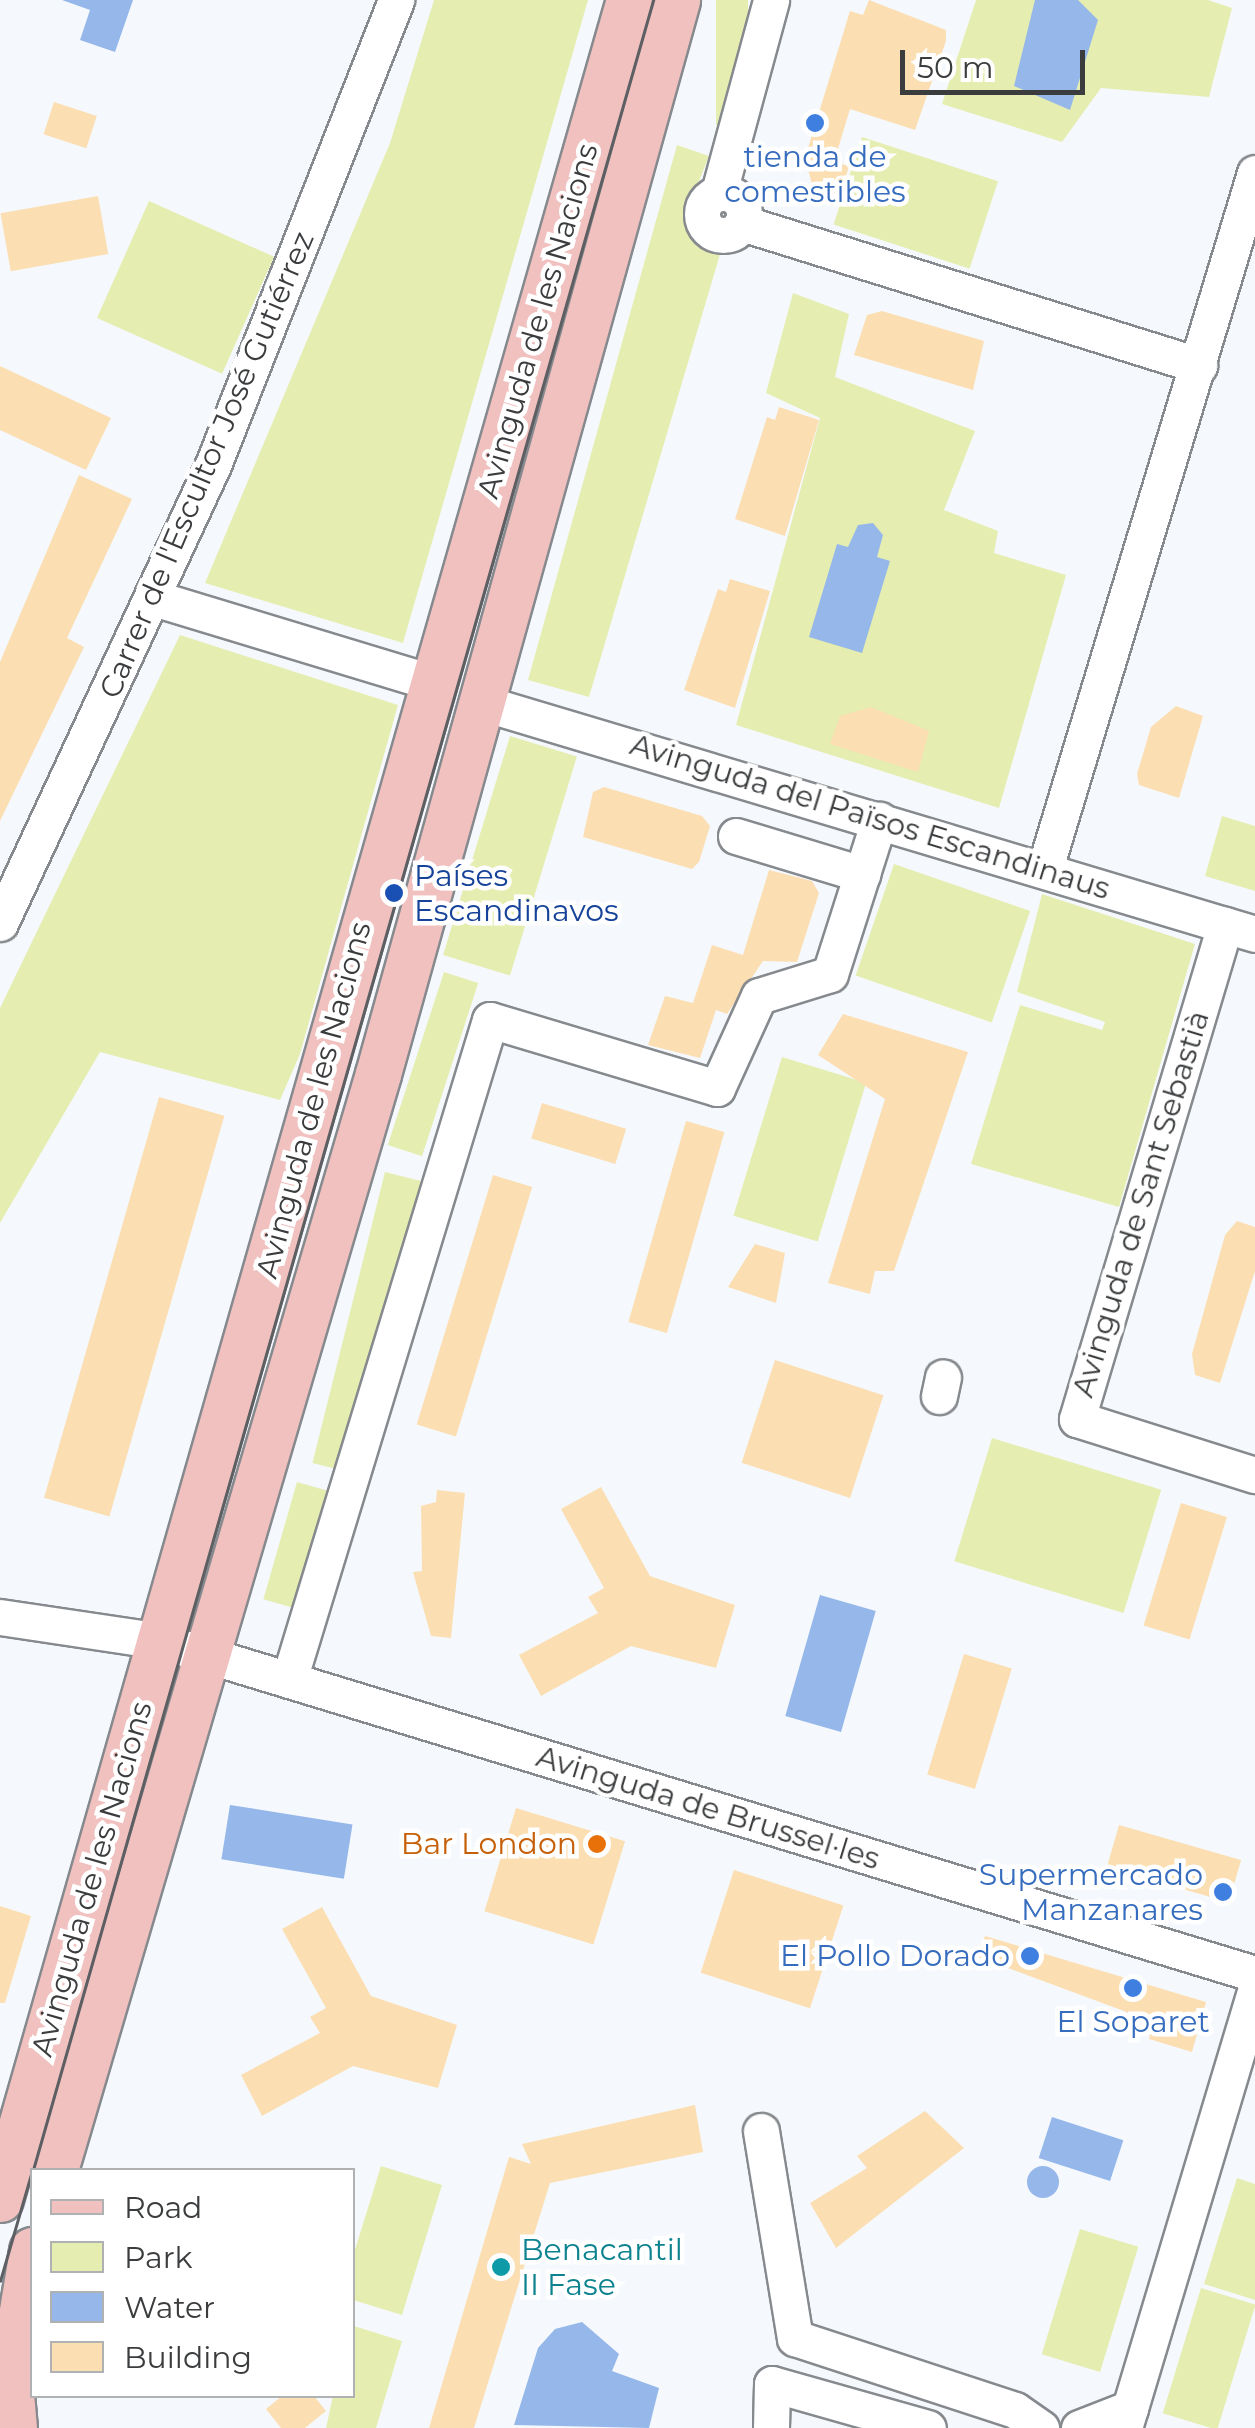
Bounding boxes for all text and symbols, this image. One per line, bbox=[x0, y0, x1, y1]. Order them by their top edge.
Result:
scale bar bbox=[905, 30, 1090, 92]
text: 50 m bbox=[917, 49, 994, 86]
marker: tienda de comestibles bbox=[804, 112, 826, 134]
street label: Avinguda de les Nacions bbox=[470, 139, 606, 503]
place label: tienda de comestibles bbox=[724, 139, 906, 210]
street label: Carrer de l'Escultor José Gutiérrez bbox=[92, 226, 322, 704]
street label: Avinguda del Països Escandinaus bbox=[626, 727, 1114, 907]
place label: Países Escandinavos bbox=[414, 858, 619, 928]
marker: Países Escandinavos bbox=[383, 882, 405, 904]
street label: Avinguda de les Nacions bbox=[249, 918, 379, 1282]
street label: Avinguda de Sant Sebastià bbox=[1065, 1007, 1217, 1401]
street label: Avinguda de les Nacions bbox=[24, 1697, 160, 2061]
street label: Avinguda de Brussel·les bbox=[532, 1739, 884, 1877]
place label: Bar London bbox=[401, 1826, 577, 1862]
marker: Bar London bbox=[586, 1833, 608, 1855]
place label: Supermercado Manzanares bbox=[979, 1857, 1203, 1928]
marker: Supermercado Manzanares bbox=[1212, 1881, 1234, 1903]
place label: El Pollo Dorado bbox=[780, 1938, 1010, 1974]
marker: El Pollo Dorado bbox=[1019, 1945, 1041, 1967]
marker: El Soparet bbox=[1122, 1977, 1144, 1999]
place label: El Soparet bbox=[1056, 2004, 1210, 2040]
legend bbox=[30, 2168, 355, 2398]
text: Road bbox=[124, 2189, 202, 2226]
place label: Benacantil II Fase bbox=[521, 2232, 683, 2302]
text: Park bbox=[124, 2239, 193, 2276]
marker: Benacantil II Fase bbox=[490, 2256, 512, 2278]
text: Water bbox=[124, 2289, 215, 2326]
text: Building bbox=[124, 2339, 252, 2376]

